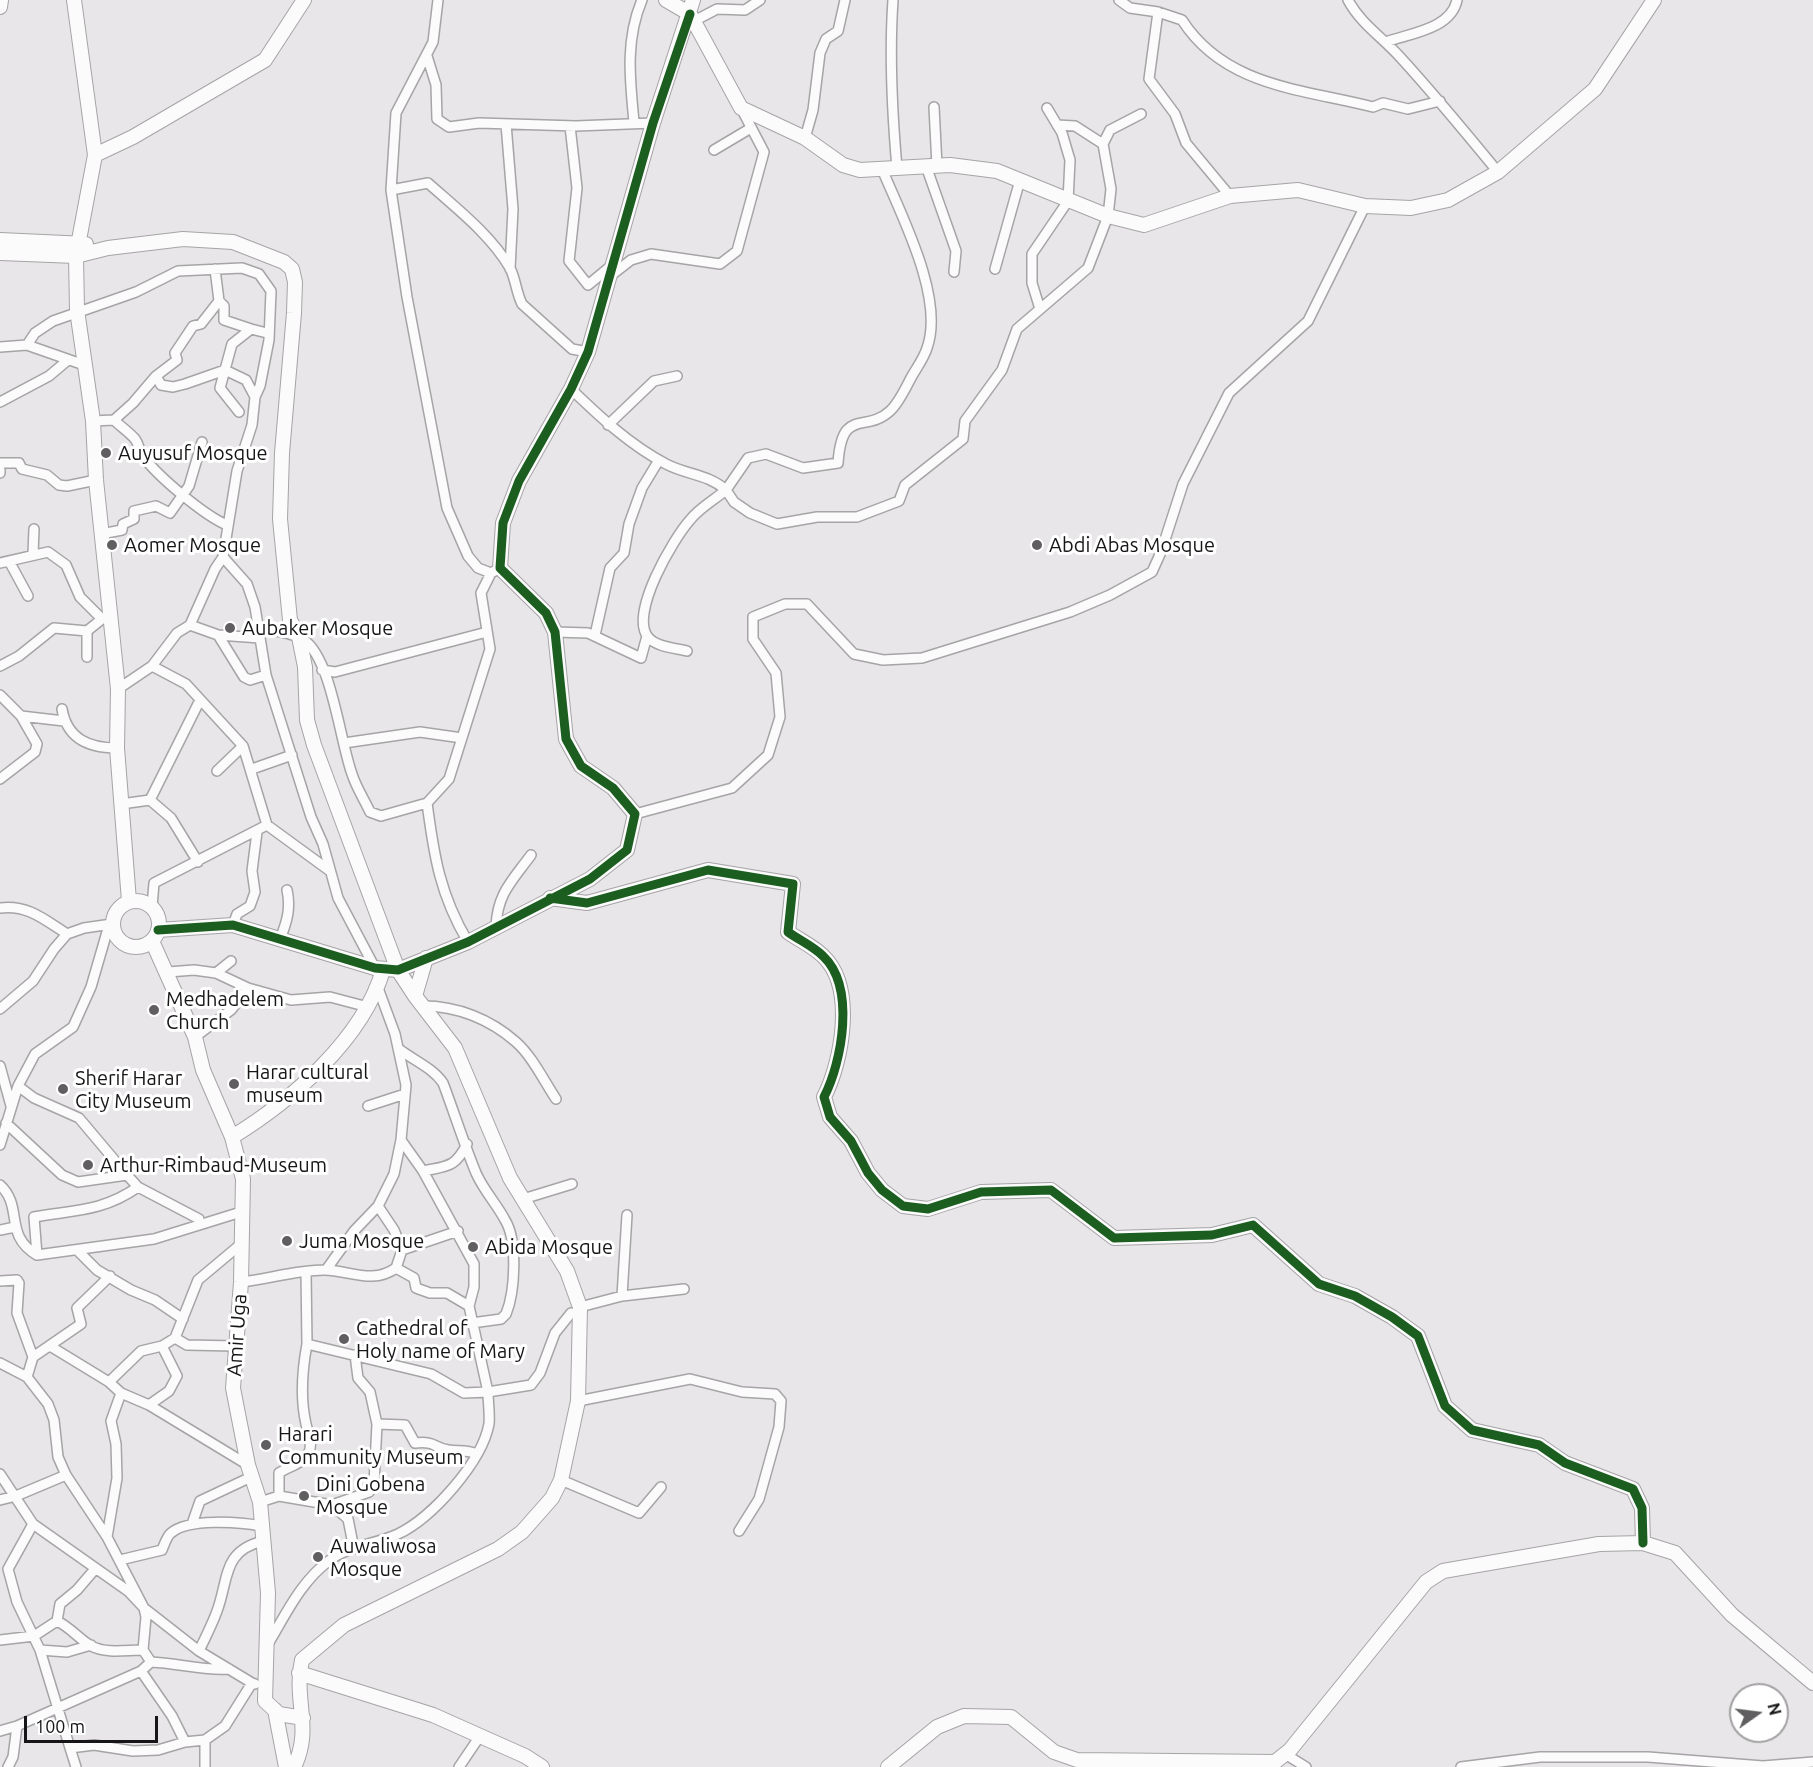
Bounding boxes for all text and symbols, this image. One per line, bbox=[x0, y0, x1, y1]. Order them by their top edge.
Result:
place label: Auyusuf Mosque bbox=[118, 441, 268, 465]
marker: Auyusuf Mosque bbox=[99, 446, 113, 460]
place label: Aomer Mosque bbox=[124, 533, 261, 557]
place label: Abdi Abas Mosque bbox=[1049, 533, 1215, 557]
marker: Aomer Mosque bbox=[105, 538, 119, 552]
marker: Abdi Abas Mosque bbox=[1030, 538, 1044, 552]
place label: Aubaker Mosque bbox=[242, 616, 393, 640]
marker: Aubaker Mosque bbox=[223, 621, 237, 635]
place label: Medhadelem Church bbox=[166, 987, 284, 1034]
marker: Medhadelem Church bbox=[147, 1003, 161, 1017]
place label: Harar cultural museum bbox=[246, 1060, 369, 1107]
place label: Sherif Harar City Museum bbox=[75, 1066, 191, 1113]
marker: Harar cultural museum bbox=[227, 1077, 241, 1091]
marker: Sherif Harar City Museum bbox=[56, 1082, 70, 1096]
place label: Arthur-Rimbaud-Museum bbox=[100, 1153, 327, 1177]
marker: Arthur-Rimbaud-Museum bbox=[81, 1158, 95, 1172]
place label: Juma Mosque bbox=[299, 1229, 424, 1253]
marker: Juma Mosque bbox=[280, 1234, 294, 1248]
place label: Abida Mosque bbox=[485, 1235, 613, 1259]
marker: Abida Mosque bbox=[466, 1240, 480, 1254]
street label: Amir Uga bbox=[222, 1293, 252, 1377]
place label: Cathedral of Holy name of Mary bbox=[356, 1316, 525, 1363]
marker: Cathedral of Holy name of Mary bbox=[337, 1332, 351, 1346]
place label: Harari Community Museum bbox=[278, 1422, 463, 1469]
marker: Harari Community Museum bbox=[259, 1438, 273, 1452]
place label: Dini Gobena Mosque bbox=[316, 1472, 425, 1519]
marker: Dini Gobena Mosque bbox=[297, 1489, 311, 1503]
place label: Auwaliwosa Mosque bbox=[330, 1534, 436, 1581]
marker: Auwaliwosa Mosque bbox=[311, 1550, 325, 1564]
north arrow bbox=[1729, 1683, 1789, 1743]
text: N bbox=[1764, 1701, 1785, 1717]
scale bar bbox=[27, 1704, 160, 1742]
text: 100 m bbox=[35, 1716, 85, 1736]

